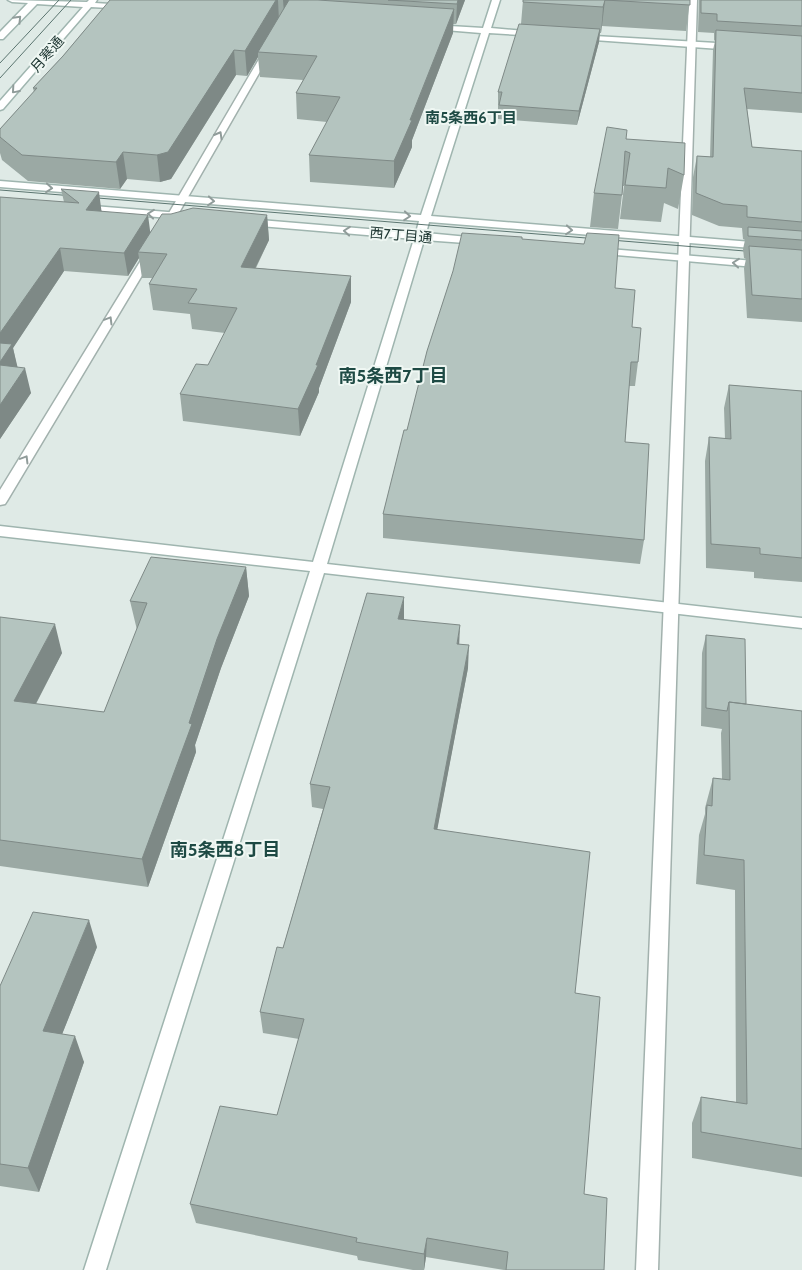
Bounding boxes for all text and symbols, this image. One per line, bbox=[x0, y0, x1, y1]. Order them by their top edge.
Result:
one-way arrow bbox=[12, 15, 21, 24]
street label: 月寒通 bbox=[26, 32, 68, 76]
one-way arrow bbox=[12, 84, 21, 93]
district label: 南5条西6丁目 bbox=[425, 109, 517, 127]
one-way arrow bbox=[213, 131, 223, 140]
one-way arrow bbox=[45, 182, 53, 193]
one-way arrow bbox=[207, 195, 215, 206]
one-way arrow bbox=[146, 208, 154, 219]
one-way arrow bbox=[404, 211, 412, 222]
street label: 西7丁目通 bbox=[369, 223, 433, 247]
one-way arrow bbox=[566, 224, 574, 235]
one-way arrow bbox=[343, 225, 351, 236]
one-way arrow bbox=[732, 257, 740, 268]
one-way arrow bbox=[103, 316, 113, 325]
district label: 南5条西7丁目 bbox=[339, 365, 447, 387]
one-way arrow bbox=[19, 455, 29, 464]
district label: 南5条西8丁目 bbox=[170, 839, 280, 861]

